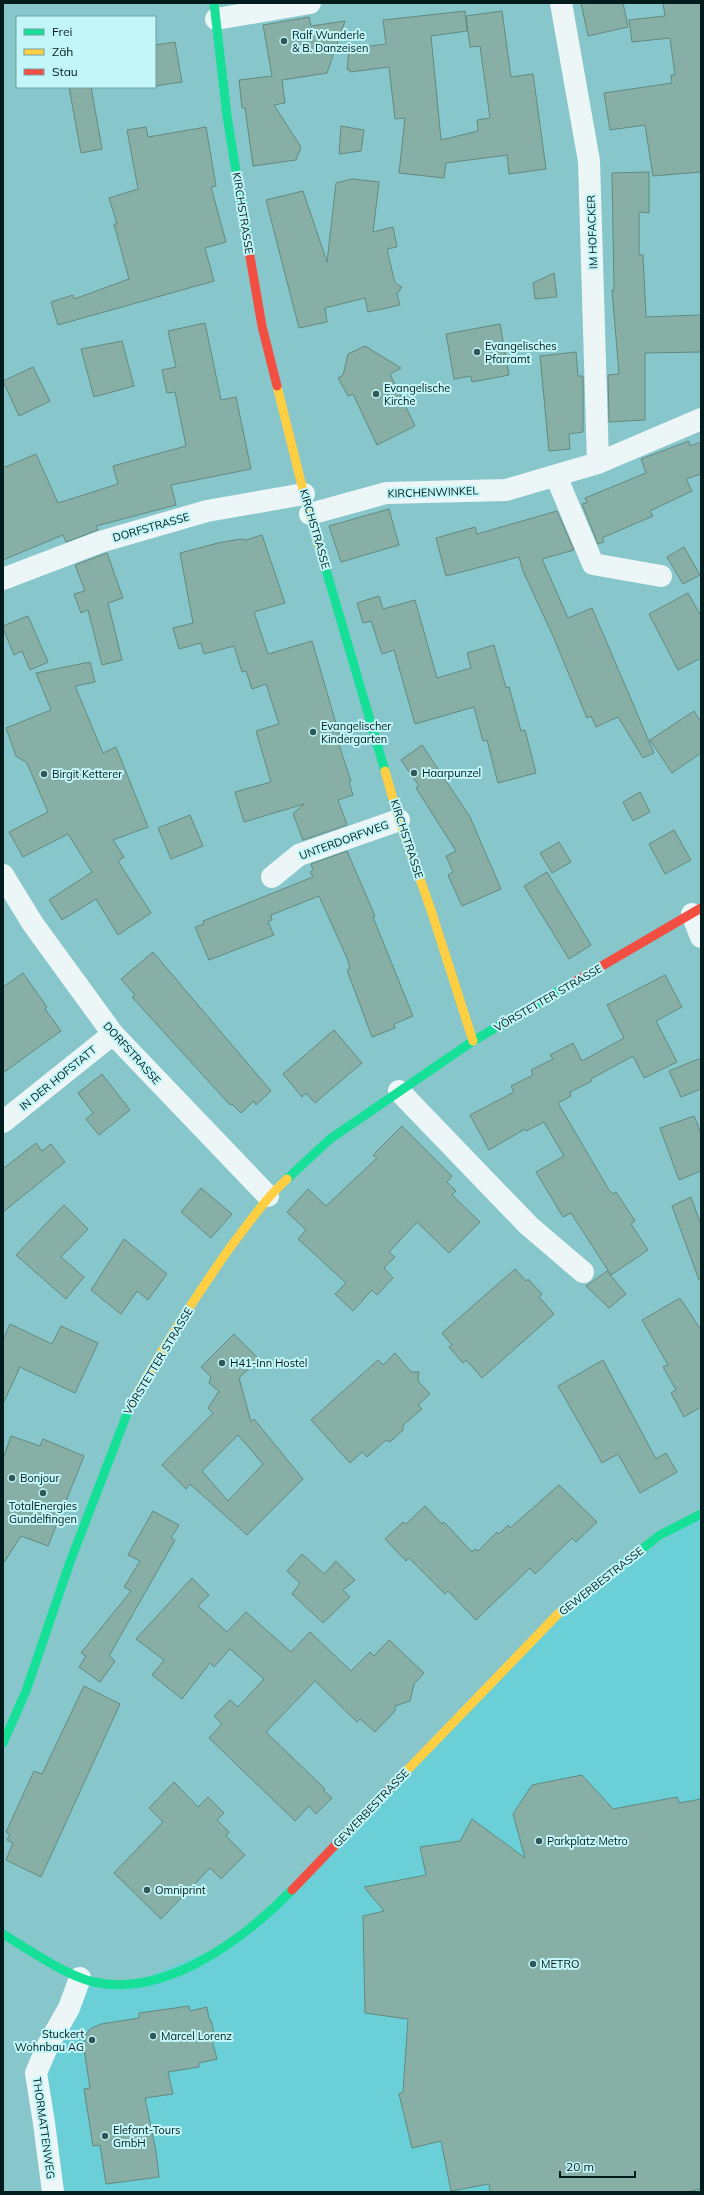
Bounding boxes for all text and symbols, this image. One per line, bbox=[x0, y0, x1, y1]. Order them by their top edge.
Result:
legend bbox=[16, 16, 156, 88]
text: Frei bbox=[52, 24, 72, 39]
place label: Ralf Wunderle & B. Danzeisen bbox=[292, 28, 368, 55]
marker: Ralf Wunderle & B. Danzeisen bbox=[279, 36, 289, 46]
text: Zäh bbox=[52, 44, 73, 59]
text: Stau bbox=[52, 64, 78, 79]
street label: KIRCHSTRASSE bbox=[230, 171, 256, 255]
street label: IM HOFACKER bbox=[584, 194, 600, 269]
place label: Evangelisches Pfarramt bbox=[485, 339, 557, 366]
marker: Evangelisches Pfarramt bbox=[472, 347, 482, 357]
place label: Evangelische Kirche bbox=[384, 381, 450, 408]
marker: Evangelische Kirche bbox=[371, 389, 381, 399]
street label: KIRCHENWINKEL bbox=[387, 483, 479, 501]
street label: KIRCHSTRASSE bbox=[297, 487, 333, 571]
street label: DORFSTRASSE bbox=[111, 509, 191, 545]
place label: Evangelischer Kindergarten bbox=[321, 719, 391, 746]
marker: Evangelischer Kindergarten bbox=[308, 727, 318, 737]
place label: Haarpunzel bbox=[422, 766, 481, 780]
place label: Birgit Ketterer bbox=[52, 767, 122, 781]
marker: Haarpunzel bbox=[409, 768, 419, 778]
marker: Birgit Ketterer bbox=[39, 769, 49, 779]
street label: KIRCHSTRASSE bbox=[388, 798, 426, 880]
street label: UNTERDORFWEG bbox=[297, 817, 391, 863]
street label: VÖRSTETTER STRASSE bbox=[491, 961, 605, 1035]
street label: DORFSTRASSE bbox=[100, 1019, 164, 1087]
street label: IN DER HOFSTATT bbox=[17, 1042, 100, 1113]
street label: VÖRSTETTER STRASSE bbox=[120, 1305, 196, 1417]
place label: H41-Inn Hostel bbox=[230, 1356, 307, 1370]
marker: H41-Inn Hostel bbox=[217, 1358, 227, 1368]
place label: Bonjour bbox=[20, 1471, 59, 1485]
marker: Bonjour bbox=[7, 1473, 17, 1483]
marker: TotalEnergies Gundelfingen bbox=[38, 1488, 48, 1498]
place label: TotalEnergies Gundelfingen bbox=[9, 1499, 77, 1526]
street label: GEWERBESTRASSE bbox=[556, 1544, 646, 1618]
street label: GEWERBESTRASSE bbox=[330, 1766, 412, 1850]
place label: Parkplatz Metro bbox=[547, 1834, 628, 1848]
marker: Parkplatz Metro bbox=[534, 1836, 544, 1846]
place label: Omniprint bbox=[155, 1883, 206, 1897]
marker: Omniprint bbox=[142, 1885, 152, 1895]
place label: METRO bbox=[541, 1957, 579, 1971]
marker: METRO bbox=[528, 1959, 538, 1969]
place label: Stuckert Wohnbau AG bbox=[15, 2027, 84, 2054]
place label: Marcel Lorenz bbox=[161, 2029, 232, 2043]
marker: Marcel Lorenz bbox=[148, 2031, 158, 2041]
marker: Stuckert Wohnbau AG bbox=[87, 2035, 97, 2045]
street label: THORMATTENWEG bbox=[30, 2076, 58, 2180]
place label: Elefant-Tours GmbH bbox=[113, 2123, 181, 2150]
marker: Elefant-Tours GmbH bbox=[100, 2131, 110, 2141]
scale bar bbox=[560, 2153, 635, 2179]
text: 20 m bbox=[566, 2159, 594, 2174]

